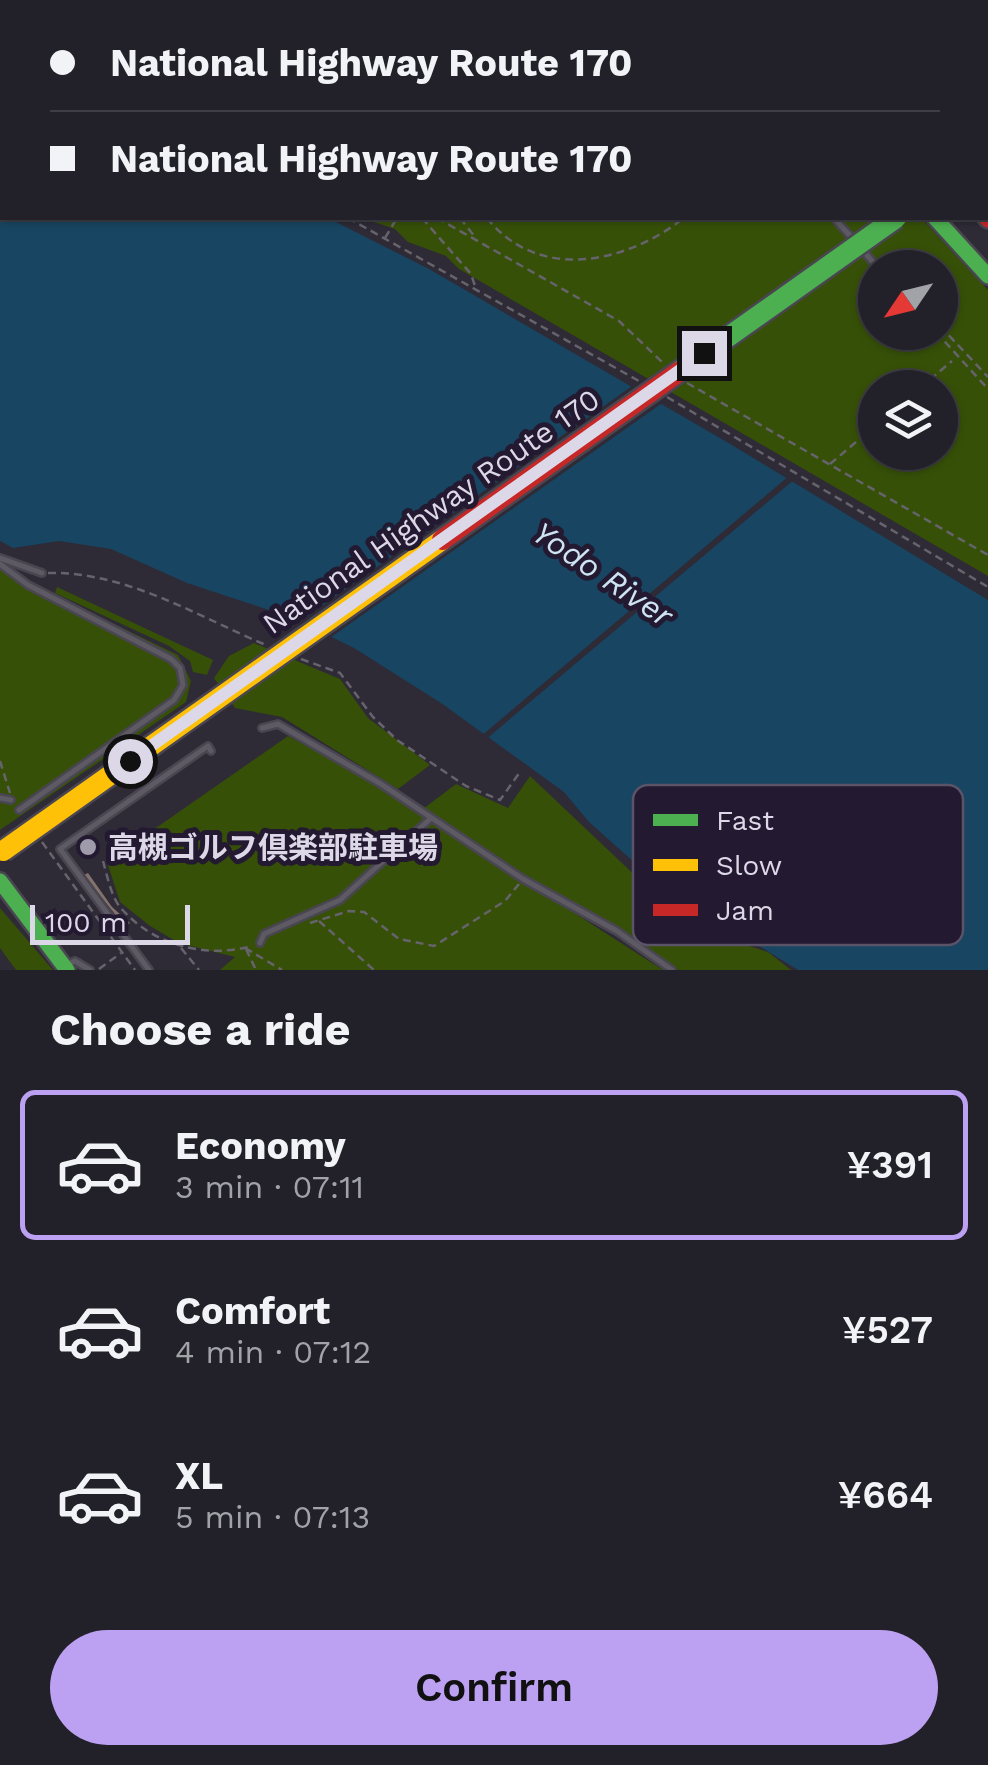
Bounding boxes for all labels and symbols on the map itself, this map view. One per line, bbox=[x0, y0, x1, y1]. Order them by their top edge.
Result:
north arrow bbox=[858, 250, 958, 350]
route end bbox=[682, 331, 727, 376]
street label: National Highway Route 170 bbox=[256, 381, 606, 641]
water label: Yodo River bbox=[526, 513, 681, 636]
route start bbox=[108, 739, 153, 784]
legend bbox=[633, 785, 963, 945]
text: Fast bbox=[716, 804, 774, 837]
place label: 高槻ゴルフ倶楽部駐車場 bbox=[108, 830, 438, 865]
marker: 高槻ゴルフ倶楽部駐車場 bbox=[77, 836, 99, 858]
text: Slow bbox=[716, 849, 782, 882]
text: Jam bbox=[716, 894, 774, 927]
scale bar bbox=[30, 900, 190, 944]

